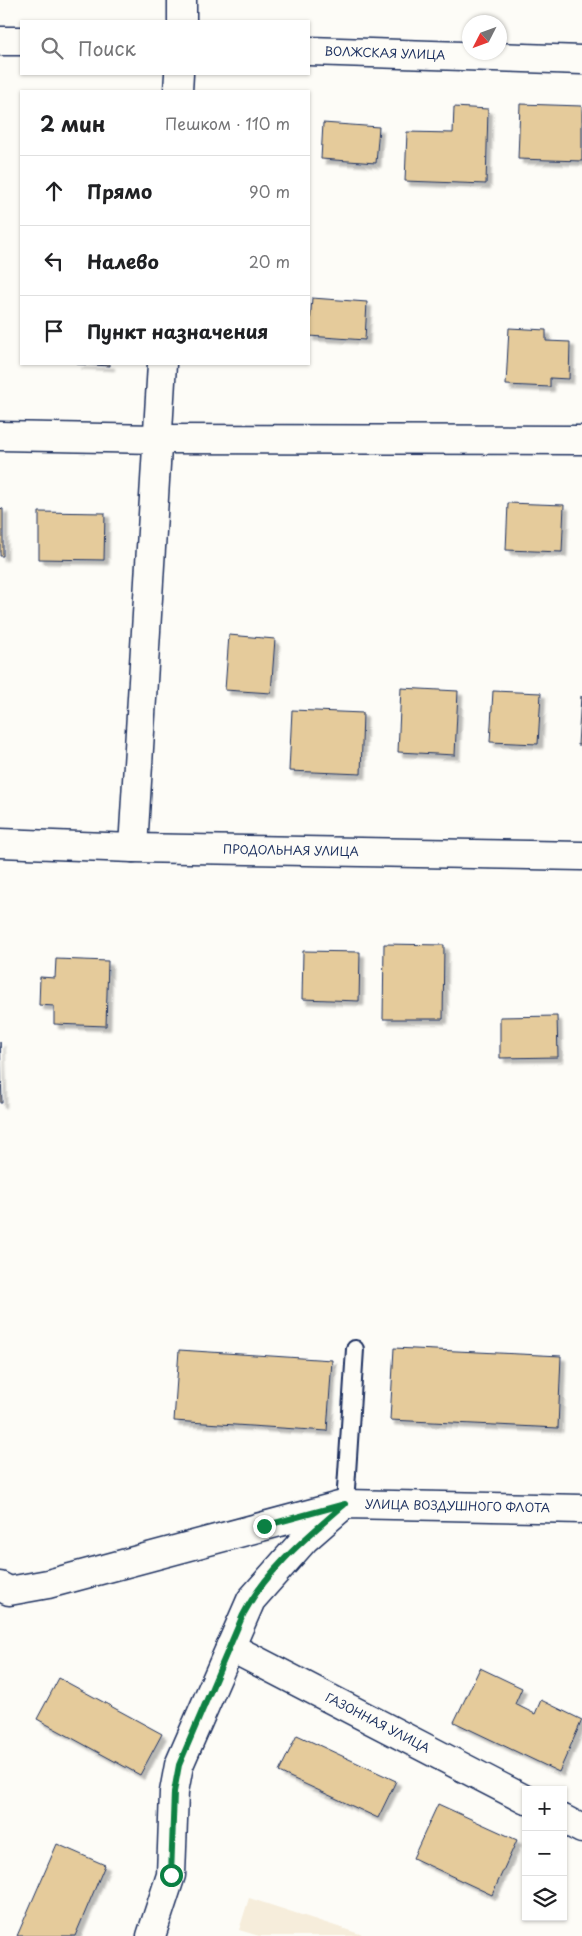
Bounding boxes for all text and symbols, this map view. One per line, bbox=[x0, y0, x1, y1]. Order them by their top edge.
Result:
north arrow bbox=[462, 15, 507, 60]
search box bbox=[20, 20, 310, 75]
icon: search bbox=[38, 34, 66, 62]
text: Поиск bbox=[78, 34, 136, 62]
street label: ВОЛЖСКАЯ УЛИЦА bbox=[324, 42, 446, 63]
text: 2 мин bbox=[40, 107, 105, 139]
text: Пешком · 110 m bbox=[165, 111, 290, 135]
icon: ahead bbox=[40, 177, 68, 205]
text: Прямо bbox=[87, 177, 152, 205]
text: 90 m bbox=[249, 179, 290, 203]
icon: left bbox=[40, 247, 68, 275]
text: Налево bbox=[87, 247, 159, 275]
text: 20 m bbox=[249, 249, 290, 273]
icon: arrive bbox=[40, 317, 68, 345]
text: Пункт назначения bbox=[87, 317, 268, 345]
street label: ПРОДОЛЬНАЯ УЛИЦА bbox=[223, 840, 359, 860]
street label: УЛИЦА ВОЗДУШНОГО ФЛОТА bbox=[365, 1494, 550, 1516]
route end bbox=[253, 1515, 276, 1538]
street label: ГАЗОННАЯ УЛИЦА bbox=[322, 1688, 433, 1757]
map controls bbox=[522, 1786, 567, 1921]
button: + bbox=[522, 1786, 567, 1831]
button: − bbox=[522, 1831, 567, 1876]
route start bbox=[160, 1864, 183, 1887]
button: layers bbox=[522, 1876, 567, 1921]

